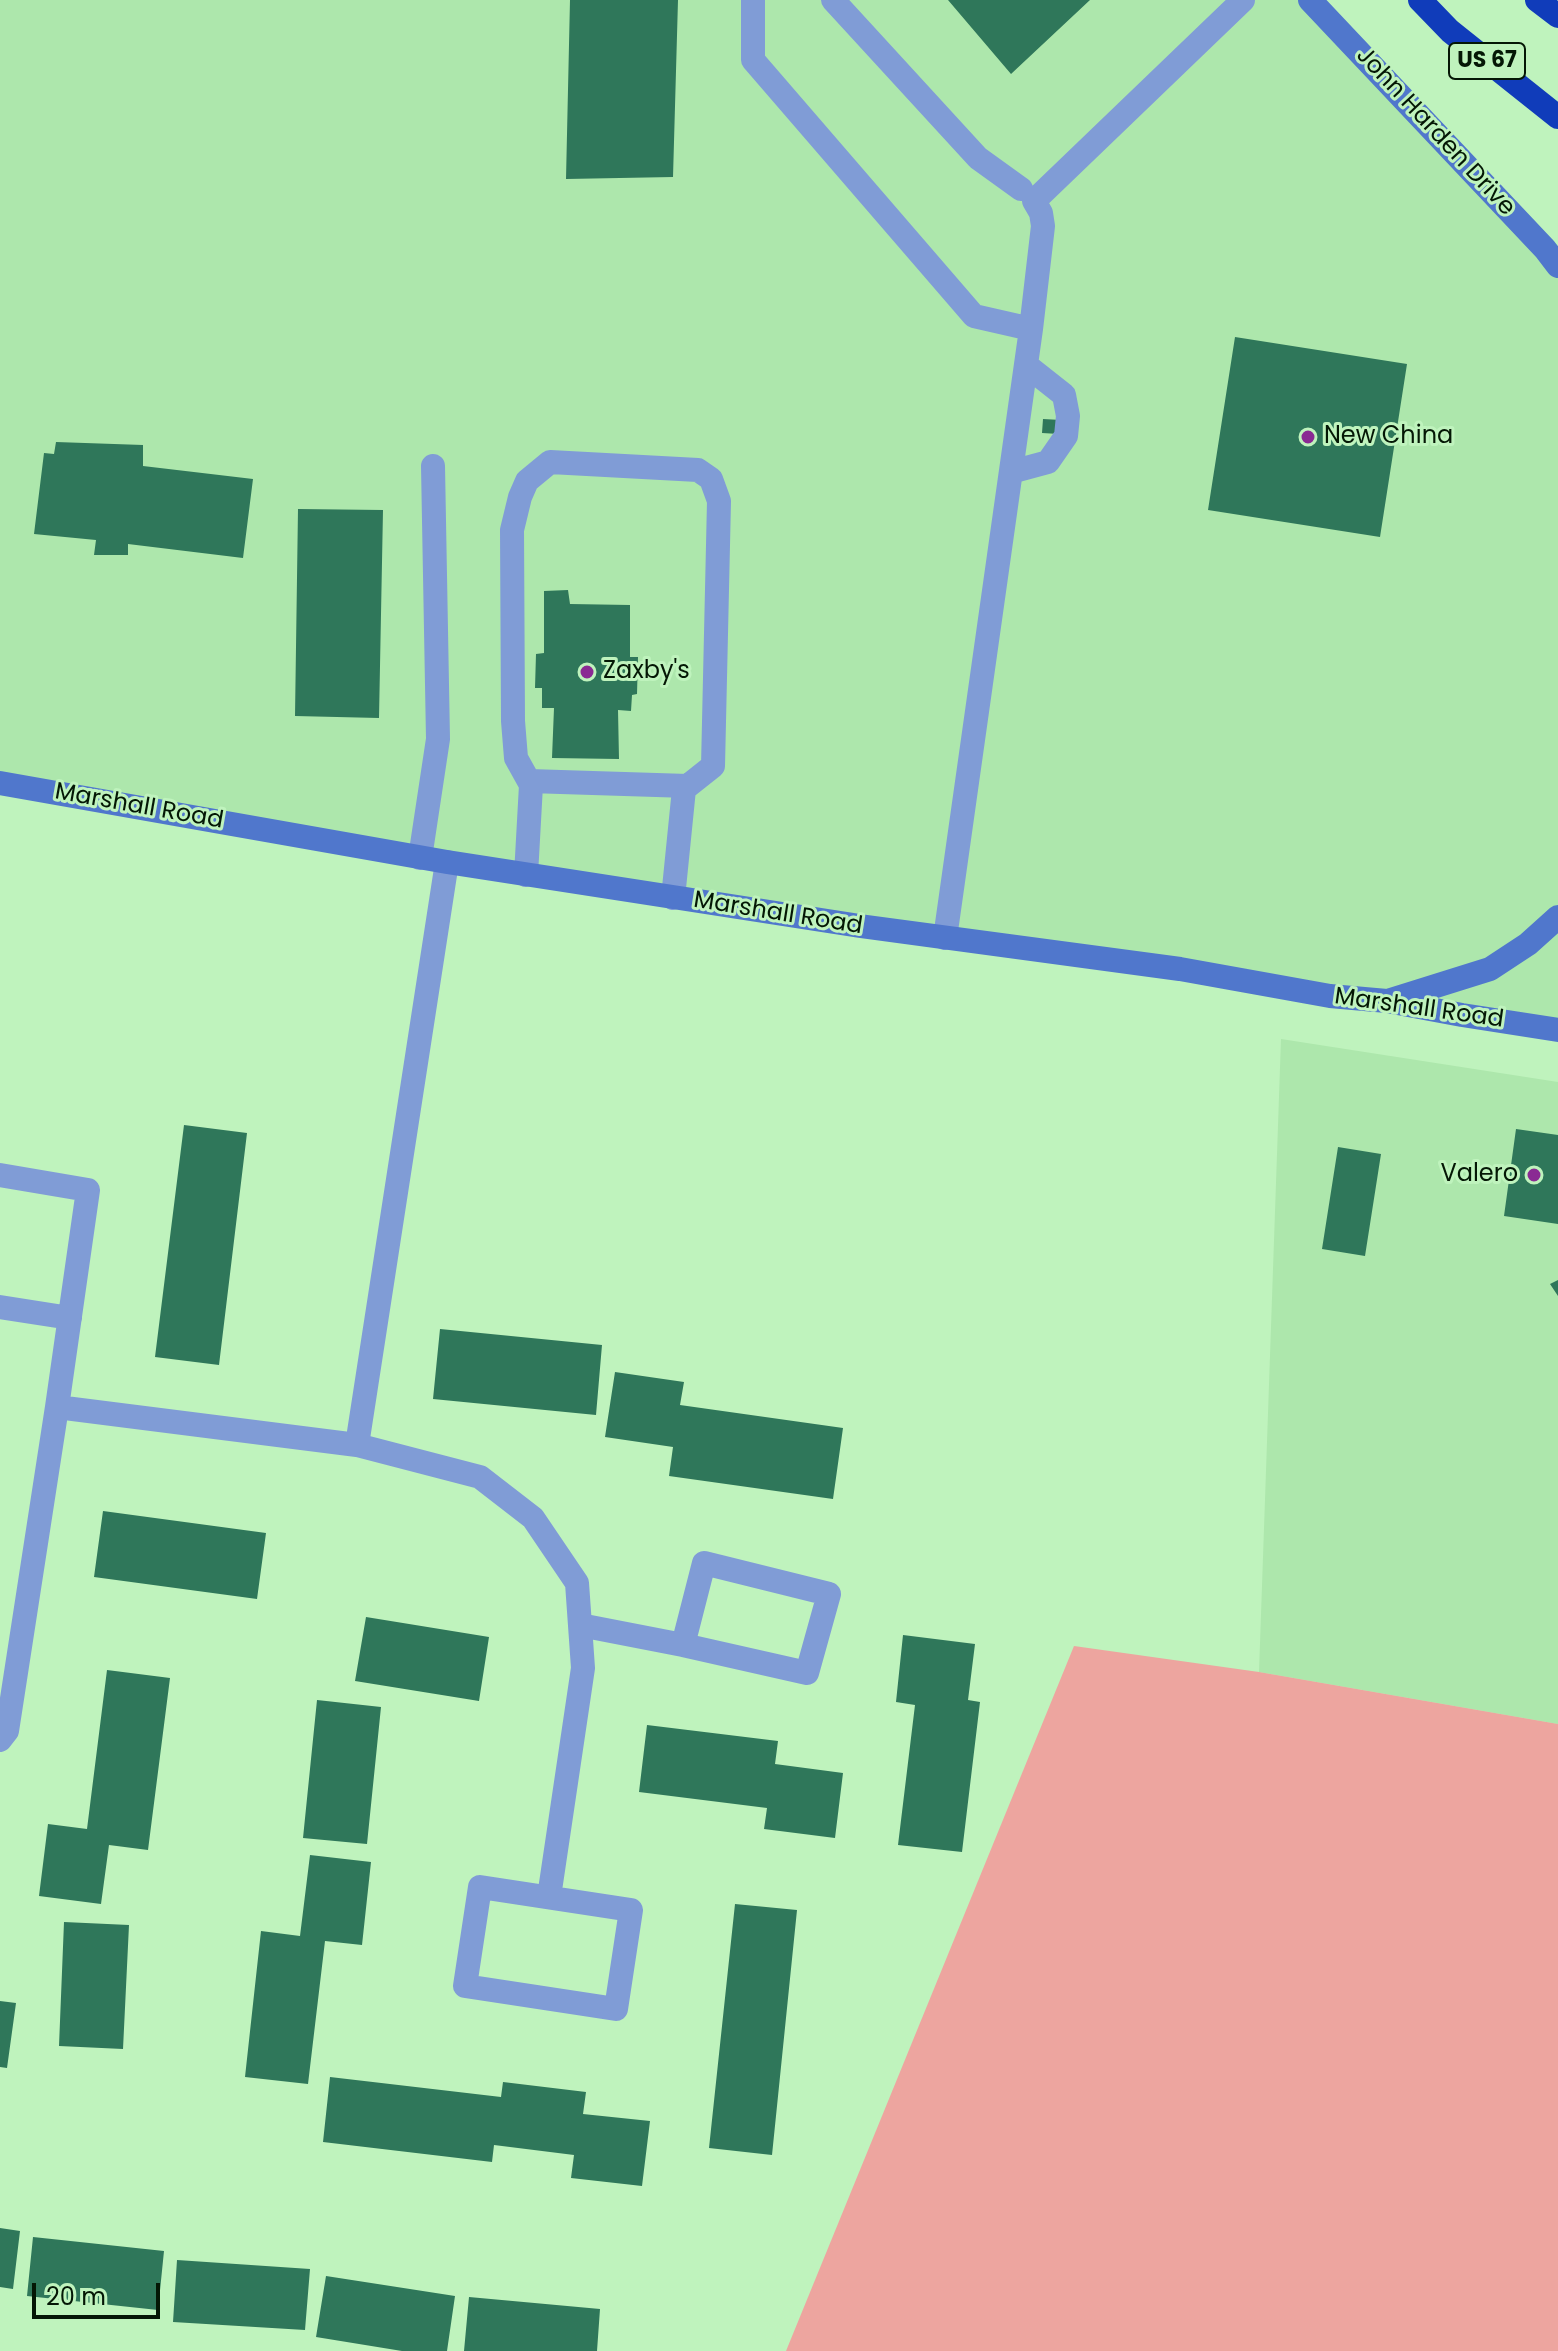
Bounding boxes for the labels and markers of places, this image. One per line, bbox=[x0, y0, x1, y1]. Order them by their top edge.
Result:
place label: New China bbox=[1324, 423, 1453, 451]
marker: New China bbox=[1299, 428, 1317, 446]
place label: Zaxby's bbox=[603, 658, 690, 686]
marker: Zaxby's bbox=[578, 663, 596, 681]
place label: Valero bbox=[1440, 1161, 1518, 1189]
marker: Valero bbox=[1525, 1166, 1543, 1184]

